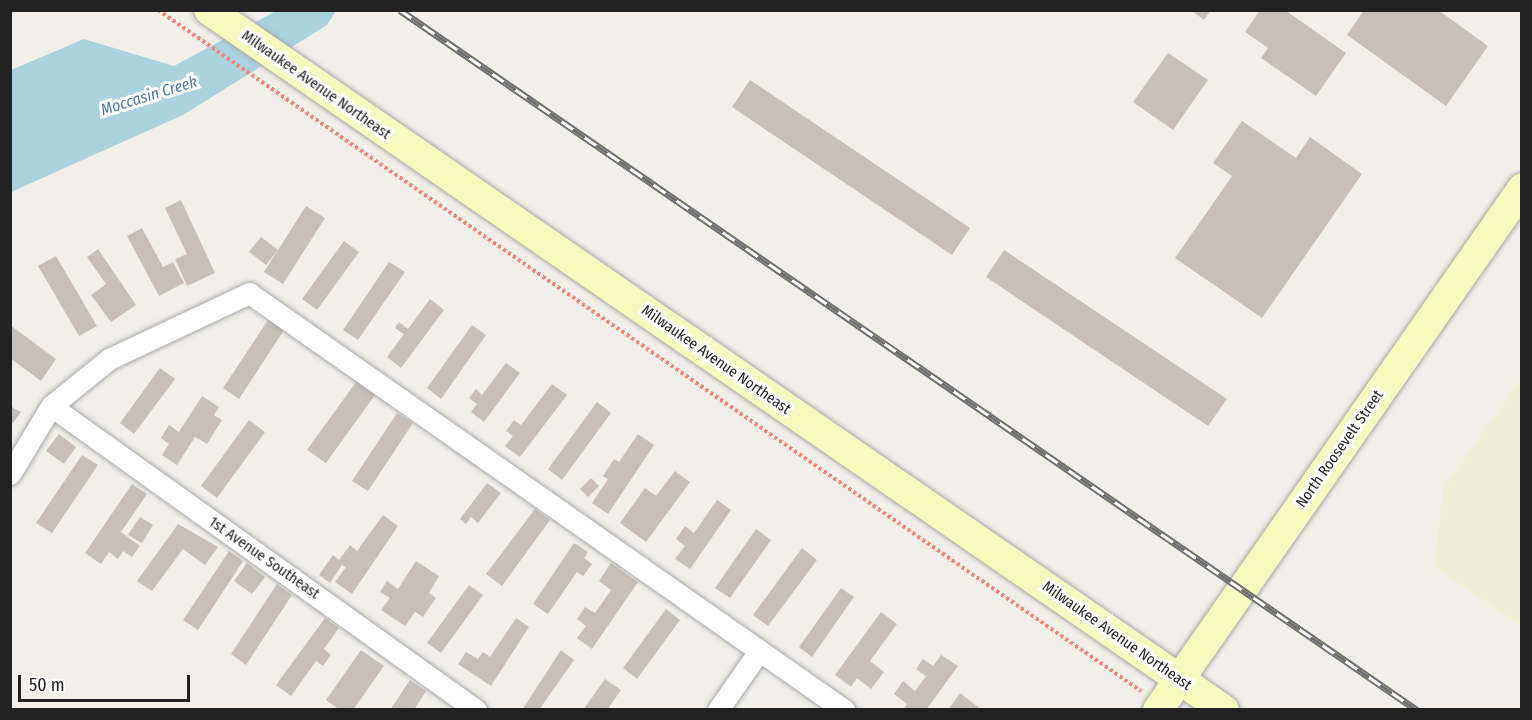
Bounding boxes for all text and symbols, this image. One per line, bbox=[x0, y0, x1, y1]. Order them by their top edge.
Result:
street label: Milwaukee Avenue Northeast bbox=[238, 27, 394, 143]
water label: Moccasin Creek bbox=[98, 72, 200, 120]
street label: Milwaukee Avenue Northeast bbox=[638, 302, 794, 418]
street label: North Roosevelt Street bbox=[1293, 387, 1387, 511]
street label: 1st Avenue Southeast bbox=[205, 513, 323, 603]
street label: Milwaukee Avenue Northeast bbox=[1039, 578, 1195, 694]
scale bar bbox=[21, 663, 194, 701]
text: 50 m bbox=[29, 674, 65, 696]

